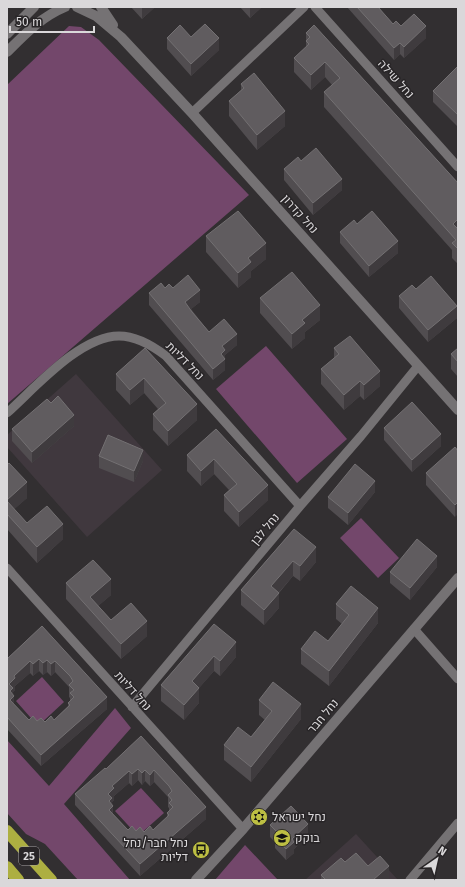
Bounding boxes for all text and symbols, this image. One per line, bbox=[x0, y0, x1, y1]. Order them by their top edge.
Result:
scale bar bbox=[10, 8, 94, 34]
text: 50 m bbox=[16, 15, 42, 29]
street label: נחל שילה bbox=[375, 57, 417, 101]
street label: נחל קדרון bbox=[279, 192, 321, 236]
street label: נחל דליות bbox=[163, 339, 207, 383]
street label: נחל לבן bbox=[248, 510, 282, 548]
street label: נחל דליות bbox=[112, 668, 154, 714]
street label: נחל חבר bbox=[305, 696, 341, 736]
synagogue icon: נחל ישראל bbox=[249, 807, 269, 827]
place label: נחל ישראל bbox=[272, 810, 326, 824]
school or university icon: בוקק bbox=[272, 828, 292, 848]
place label: בוקק bbox=[295, 831, 320, 845]
place label: נחל חבר/נחל דליות bbox=[123, 836, 188, 864]
north arrow bbox=[417, 839, 457, 879]
bus stop icon: נחל חבר/נחל דליות bbox=[191, 840, 211, 860]
text: N bbox=[436, 844, 449, 859]
road number: 25 bbox=[19, 847, 39, 865]

